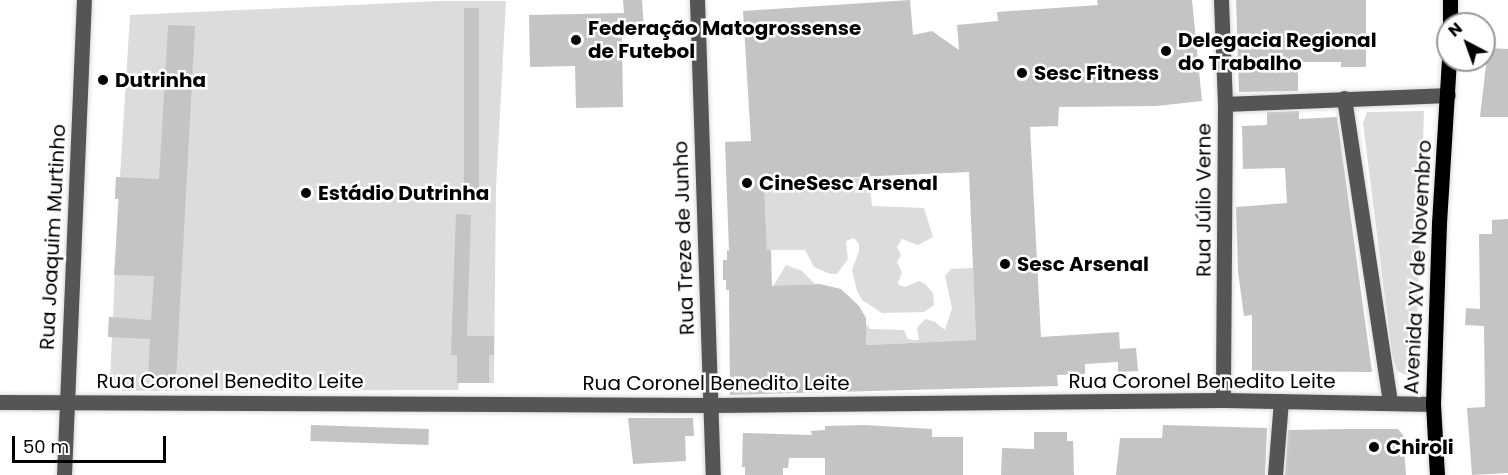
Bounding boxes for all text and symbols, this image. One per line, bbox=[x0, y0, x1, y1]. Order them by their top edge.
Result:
north arrow bbox=[1436, 12, 1496, 72]
place label: Federação Matogrossense de Futebol bbox=[588, 16, 861, 63]
text: N bbox=[1443, 17, 1467, 42]
place label: Delegacia Regional do Trabalho bbox=[1178, 28, 1377, 75]
marker: Federação Matogrossense de Futebol bbox=[569, 33, 583, 47]
marker: Delegacia Regional do Trabalho bbox=[1159, 44, 1173, 58]
place label: Sesc Fitness bbox=[1034, 61, 1159, 85]
marker: Sesc Fitness bbox=[1015, 66, 1029, 80]
place label: Dutrinha bbox=[115, 68, 206, 92]
marker: Dutrinha bbox=[96, 73, 110, 87]
street label: Rua Júlio Verne bbox=[1192, 123, 1216, 277]
street label: Rua Joaquim Murtinho bbox=[35, 124, 71, 350]
street label: Avenida XV de Novembro bbox=[1399, 139, 1437, 395]
street label: Rua Treze de Junho bbox=[669, 140, 699, 336]
place label: CineSesc Arsenal bbox=[759, 171, 938, 195]
marker: CineSesc Arsenal bbox=[740, 176, 754, 190]
place label: Estádio Dutrinha bbox=[318, 181, 489, 205]
marker: Estádio Dutrinha bbox=[299, 186, 313, 200]
place label: Sesc Arsenal bbox=[1017, 252, 1149, 276]
marker: Sesc Arsenal bbox=[998, 257, 1012, 271]
street label: Rua Coronel Benedito Leite bbox=[96, 369, 364, 393]
street label: Rua Coronel Benedito Leite bbox=[1068, 369, 1336, 393]
street label: Rua Coronel Benedito Leite bbox=[582, 371, 850, 395]
scale bar bbox=[15, 424, 170, 462]
text: 50 m bbox=[23, 434, 69, 459]
place label: Chiroli bbox=[1386, 435, 1454, 459]
marker: Chiroli bbox=[1367, 440, 1381, 454]

